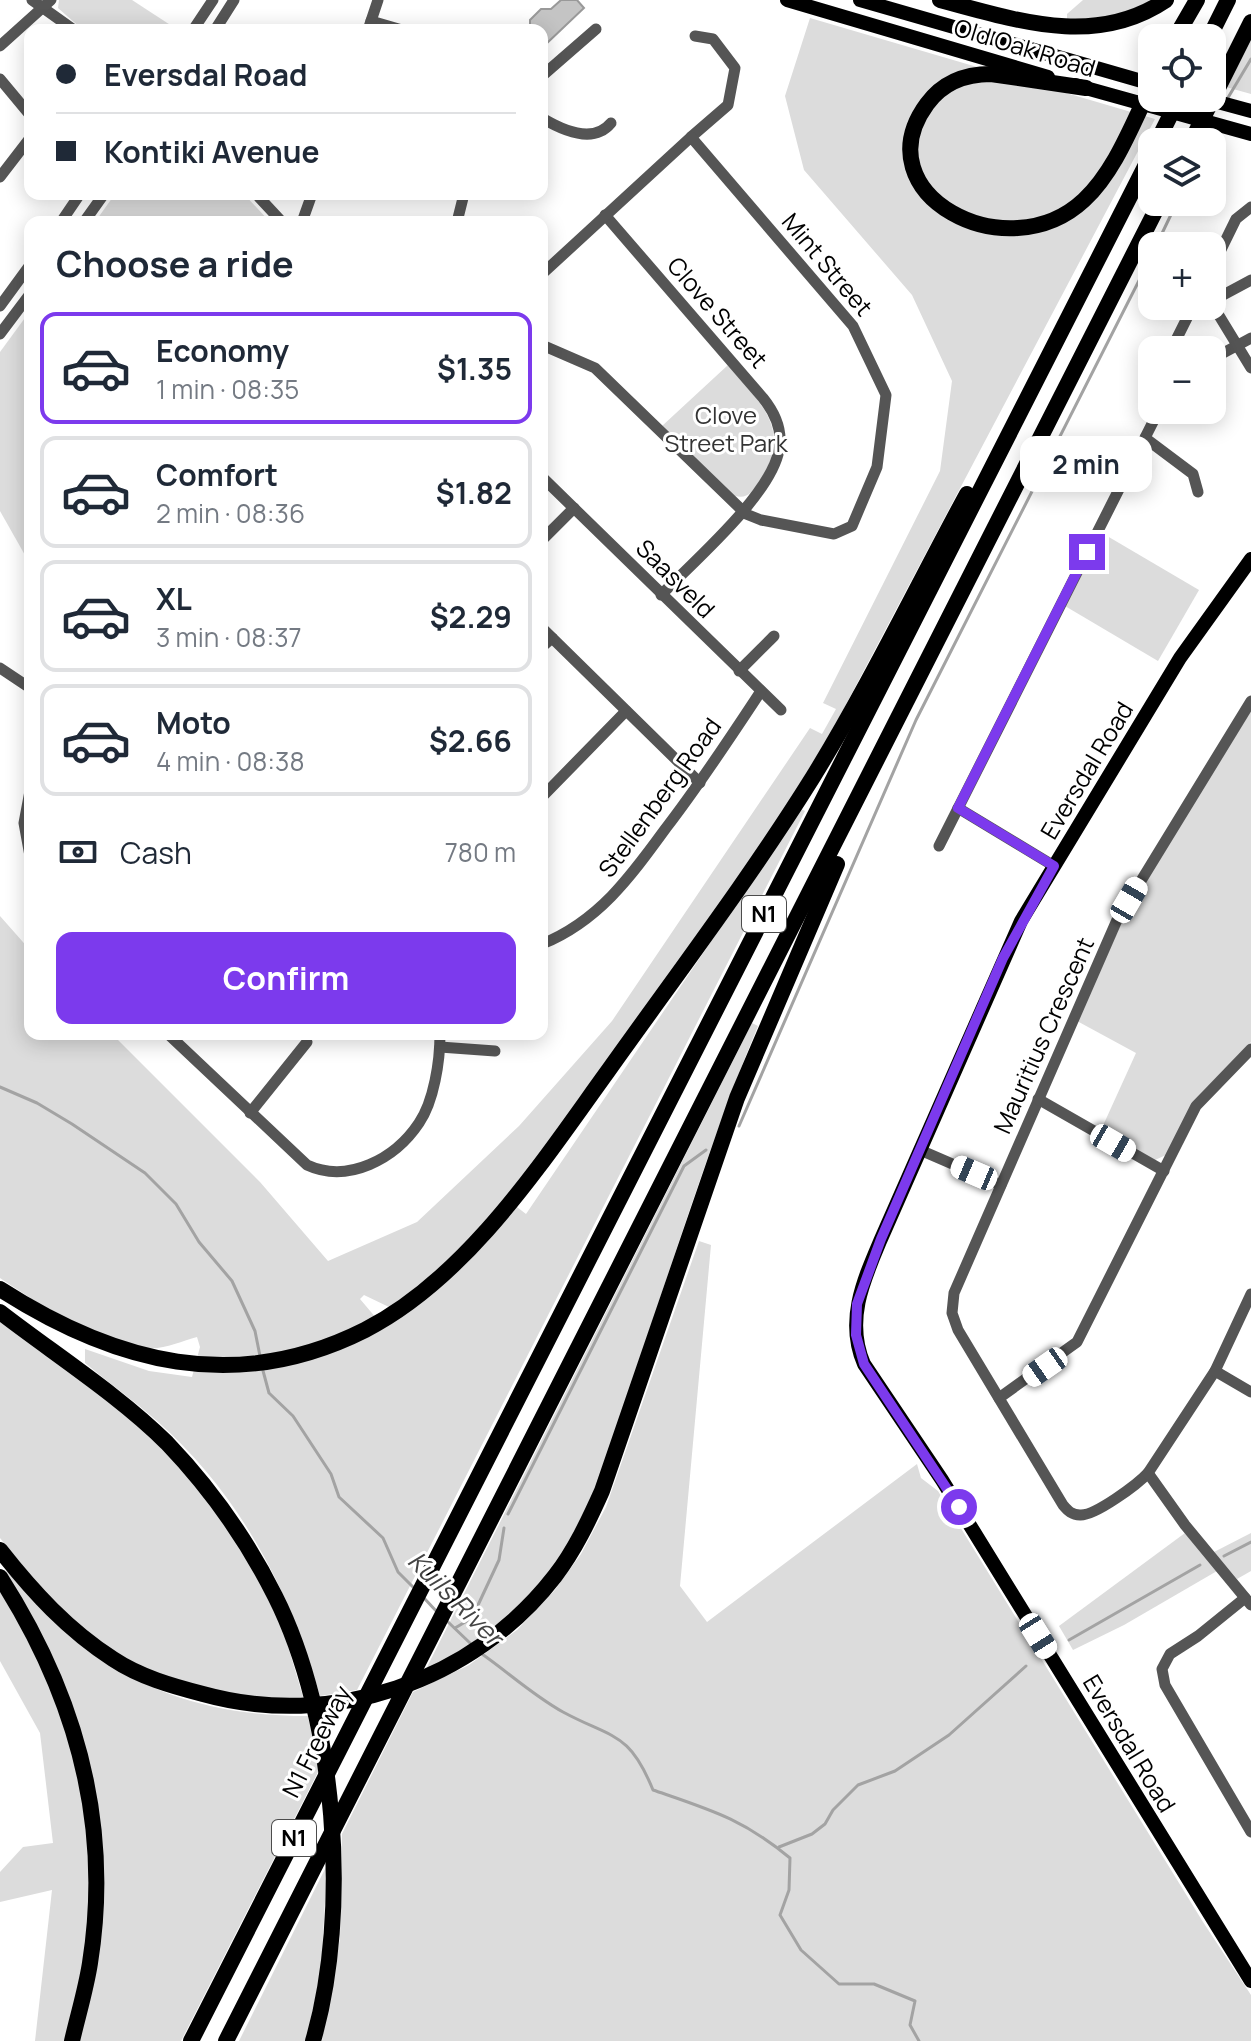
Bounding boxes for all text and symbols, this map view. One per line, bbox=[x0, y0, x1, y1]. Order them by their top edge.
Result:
street label: Old Oak Road bbox=[950, 10, 1100, 84]
map controls bbox=[1138, 24, 1226, 424]
button: locate bbox=[1138, 24, 1226, 112]
text: Eversdal Road bbox=[104, 54, 308, 95]
button: layers bbox=[1138, 128, 1226, 216]
text: Kontiki Avenue bbox=[104, 131, 320, 172]
street label: Mint Street bbox=[775, 206, 881, 322]
button: + bbox=[1138, 232, 1226, 320]
text: Choose a ride bbox=[56, 239, 294, 288]
street label: Clove Street bbox=[660, 249, 776, 375]
text: Economy bbox=[156, 330, 289, 371]
icon: car bbox=[60, 332, 132, 404]
button: − bbox=[1138, 336, 1226, 424]
text: $1.35 bbox=[437, 348, 512, 389]
text: 1 min · 08:35 bbox=[156, 371, 299, 407]
park label: Clove Street Park bbox=[664, 398, 789, 459]
callout: 2 min bbox=[1021, 436, 1153, 492]
text: 2 min bbox=[1052, 446, 1120, 482]
text: Comfort bbox=[156, 454, 278, 495]
icon: car bbox=[60, 456, 132, 528]
text: $1.82 bbox=[436, 472, 512, 513]
text: 2 min · 08:36 bbox=[156, 495, 305, 531]
street label: Saasveld bbox=[629, 531, 723, 625]
route end bbox=[1069, 534, 1105, 570]
text: XL bbox=[156, 578, 192, 619]
icon: car bbox=[60, 580, 132, 652]
text: $2.29 bbox=[430, 596, 512, 637]
text: 3 min · 08:37 bbox=[156, 619, 302, 655]
street label: Eversdal Road bbox=[1032, 695, 1140, 845]
text: Moto bbox=[156, 702, 231, 743]
icon: car bbox=[60, 704, 132, 776]
street label: Stellenberg Road bbox=[590, 711, 728, 883]
text: $2.66 bbox=[429, 720, 512, 761]
text: 4 min · 08:38 bbox=[156, 743, 305, 779]
icon: cash bbox=[56, 830, 100, 874]
text: Cash bbox=[120, 832, 192, 873]
text: 780 m bbox=[445, 834, 516, 870]
car bbox=[1107, 873, 1151, 927]
road number: N1 bbox=[742, 896, 786, 932]
button: Confirm bbox=[56, 932, 516, 1024]
street label: Mauritius Crescent bbox=[985, 932, 1101, 1138]
car bbox=[1086, 1121, 1140, 1165]
car bbox=[947, 1153, 1001, 1193]
car bbox=[1018, 1343, 1072, 1391]
route start bbox=[941, 1489, 977, 1525]
water label: Kuils River bbox=[401, 1543, 514, 1656]
car bbox=[1015, 1609, 1061, 1663]
street label: Eversdal Road bbox=[1076, 1668, 1184, 1818]
street label: N1 Freeway bbox=[274, 1679, 358, 1803]
road number: N1 bbox=[272, 1820, 316, 1856]

